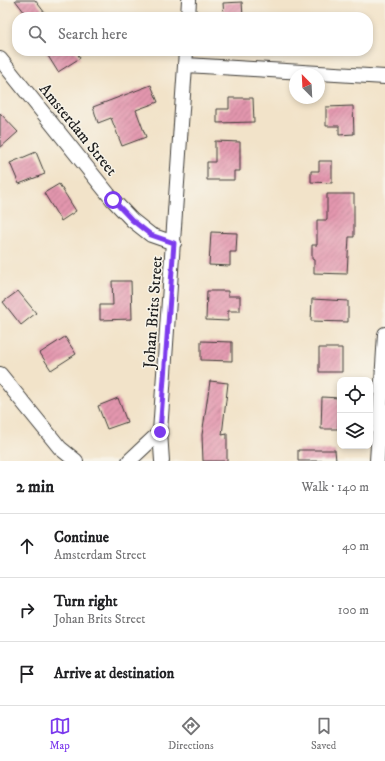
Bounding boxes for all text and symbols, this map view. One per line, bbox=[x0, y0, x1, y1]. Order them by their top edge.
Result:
search box bbox=[12, 12, 373, 56]
icon: search bbox=[26, 23, 48, 45]
text: Search here bbox=[58, 25, 127, 44]
north arrow bbox=[289, 68, 325, 104]
street label: Amsterdam Street bbox=[35, 79, 122, 180]
route start bbox=[104, 191, 122, 209]
street label: Johan Brits Street bbox=[139, 255, 167, 371]
map controls bbox=[337, 377, 373, 449]
button: locate bbox=[337, 377, 373, 413]
button: layers bbox=[337, 413, 373, 449]
route end bbox=[151, 423, 169, 441]
text: 2 min bbox=[16, 476, 54, 498]
text: Walk · 140 m bbox=[301, 479, 369, 495]
text: Continue bbox=[54, 528, 109, 547]
icon: ahead bbox=[16, 535, 38, 557]
text: 40 m bbox=[342, 538, 369, 554]
text: Amsterdam Street bbox=[54, 547, 146, 563]
text: Turn right bbox=[54, 592, 117, 611]
icon: right bbox=[16, 599, 38, 621]
text: 100 m bbox=[338, 602, 369, 618]
text: Johan Brits Street bbox=[54, 611, 145, 627]
icon: arrive bbox=[16, 663, 38, 685]
text: Arrive at destination bbox=[54, 664, 174, 683]
tab: Map bbox=[49, 715, 71, 753]
tab: Directions bbox=[168, 715, 214, 753]
tab: Saved bbox=[311, 715, 336, 753]

